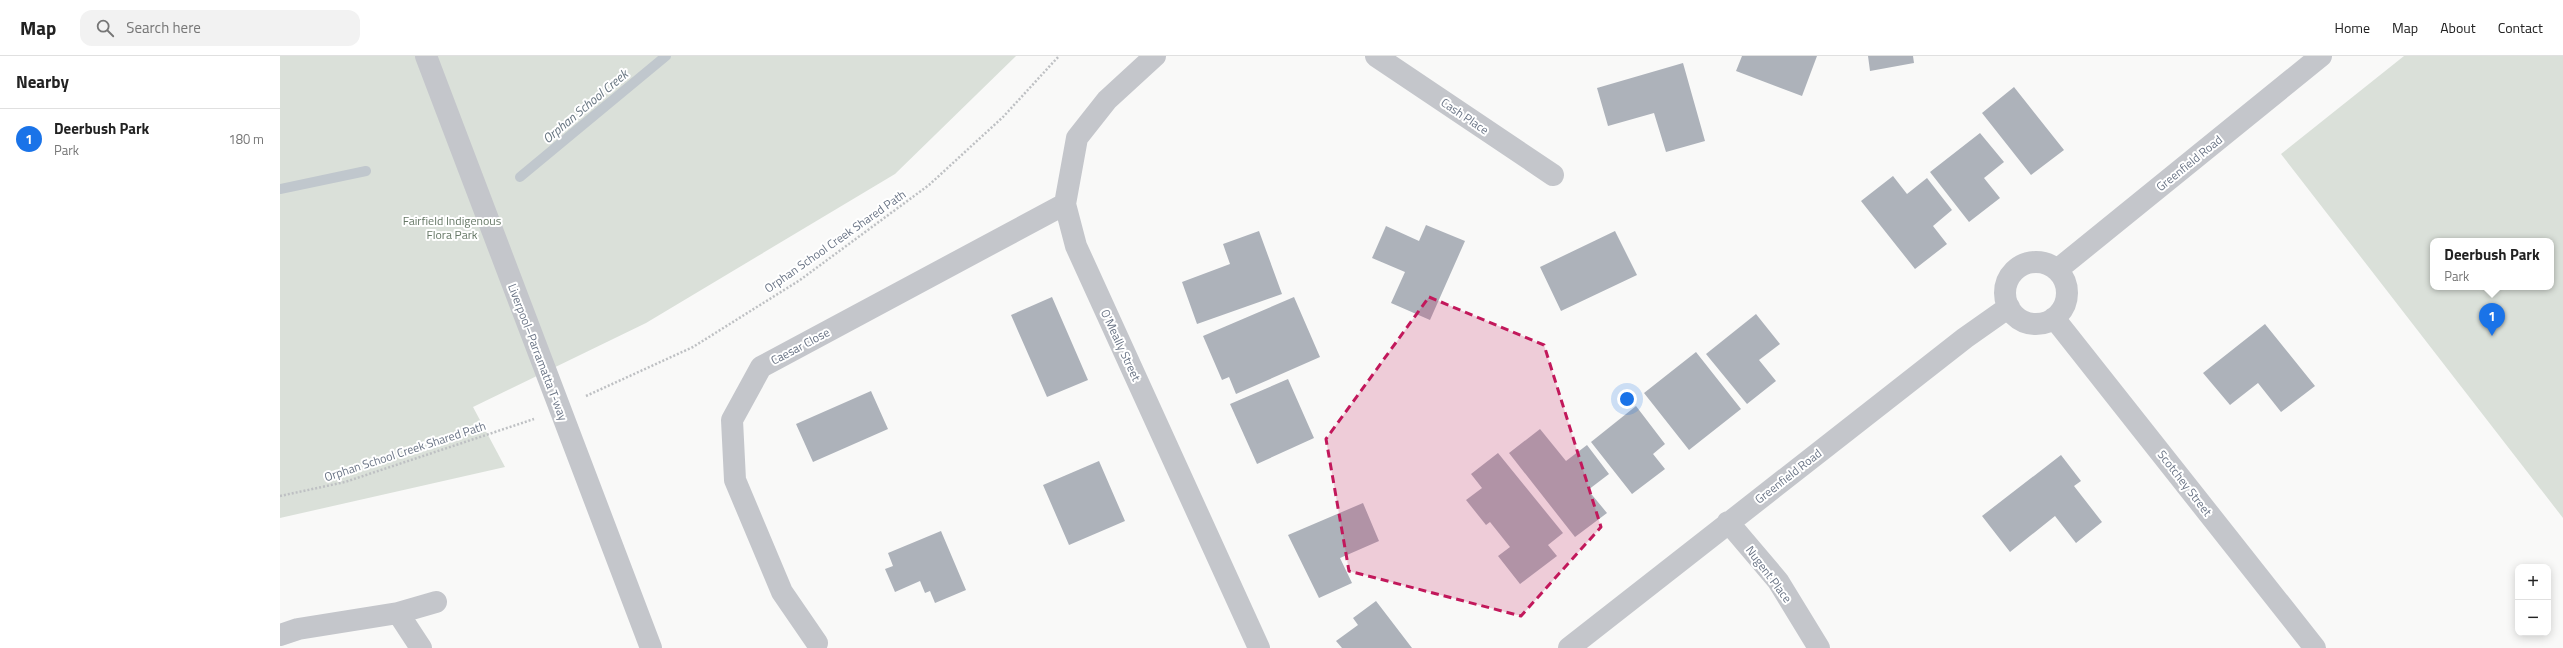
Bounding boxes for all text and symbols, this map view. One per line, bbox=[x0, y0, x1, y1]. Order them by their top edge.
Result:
search box bbox=[80, 10, 360, 46]
text: Map bbox=[20, 13, 56, 42]
text: Search here bbox=[126, 16, 201, 39]
icon: search bbox=[94, 17, 116, 39]
text: Home bbox=[2335, 17, 2370, 38]
text: Map bbox=[2392, 17, 2418, 38]
text: About bbox=[2440, 17, 2476, 38]
text: Contact bbox=[2498, 17, 2543, 38]
water label: Orphan School Creek bbox=[538, 63, 634, 148]
text: Nearby bbox=[16, 69, 69, 95]
street label: Cash Place bbox=[1437, 93, 1493, 139]
text: Deerbush Park bbox=[54, 117, 149, 140]
text: 1 bbox=[25, 129, 33, 149]
text: 180 m bbox=[228, 129, 264, 149]
street label: Greenfield Road bbox=[2152, 130, 2226, 196]
text: Park bbox=[54, 140, 79, 160]
street label: Orphan School Creek Shared Path bbox=[760, 185, 910, 297]
park label: Fairfield Indigenous Flora Park bbox=[403, 211, 502, 244]
popup bbox=[2430, 238, 2554, 290]
text: Deerbush Park bbox=[2444, 243, 2540, 266]
text: Park bbox=[2444, 266, 2469, 286]
street label: Liverpool–Parramatta T-way bbox=[503, 281, 573, 424]
pin: 1 bbox=[2479, 303, 2505, 336]
street label: O'Meally Street bbox=[1096, 306, 1146, 385]
street label: Caesar Close bbox=[767, 323, 833, 369]
your location bbox=[1617, 389, 1637, 409]
street label: Orphan School Creek Shared Path bbox=[322, 416, 488, 486]
street label: Greenfield Road bbox=[1750, 444, 1826, 508]
street label: Scotchey Street bbox=[2153, 446, 2217, 521]
street label: Nugent Place bbox=[1741, 541, 1797, 607]
map controls bbox=[2515, 564, 2551, 636]
button: + bbox=[2515, 564, 2551, 600]
button: − bbox=[2515, 600, 2551, 636]

